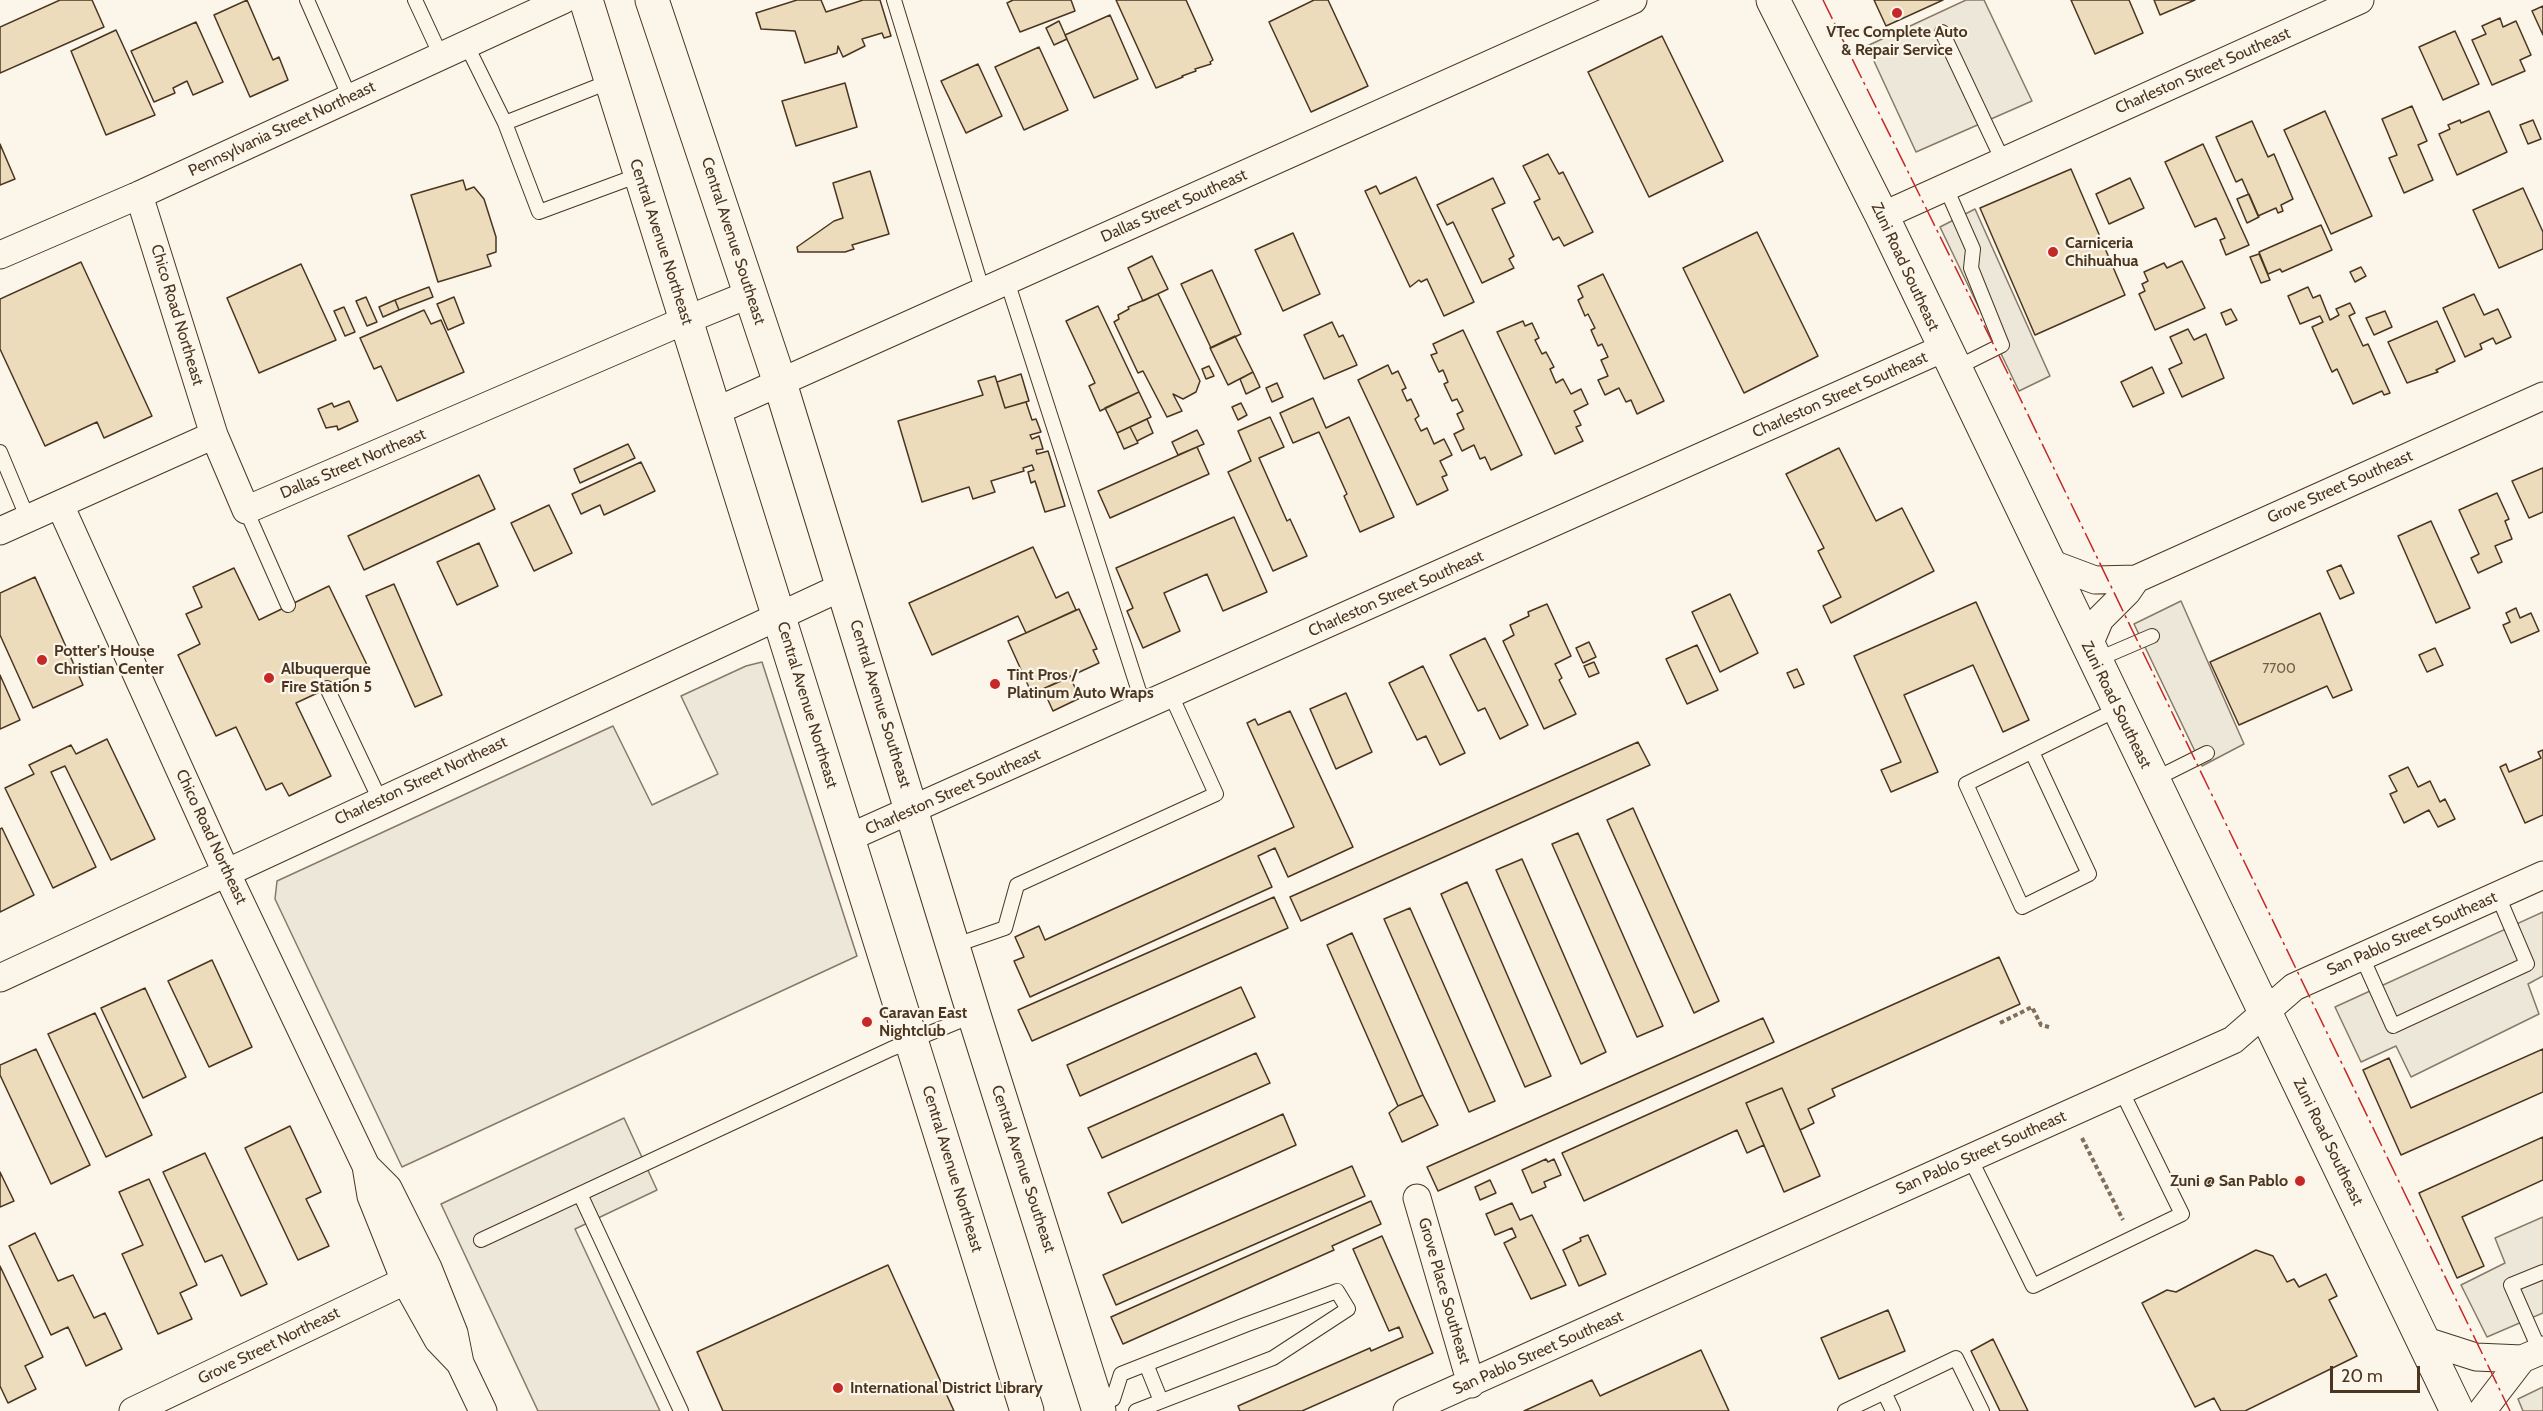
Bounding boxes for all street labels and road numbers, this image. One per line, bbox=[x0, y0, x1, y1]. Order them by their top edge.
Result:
street label: Charleston Street Southeast bbox=[2112, 24, 2294, 118]
street label: Pennsylvania Street Northeast bbox=[185, 77, 379, 181]
street label: Central Avenue Southeast bbox=[697, 155, 769, 327]
street label: Central Avenue Northeast bbox=[625, 157, 697, 327]
street label: Dallas Street Southeast bbox=[1098, 165, 1250, 247]
street label: Zuni Road Southeast bbox=[1867, 200, 1943, 334]
street label: Chico Road Northeast bbox=[146, 242, 208, 388]
street label: Charleston Street Southeast bbox=[1749, 348, 1931, 442]
street label: Dallas Street Northeast bbox=[277, 425, 429, 503]
street label: Grove Street Southeast bbox=[2264, 446, 2416, 528]
street label: Charleston Street Southeast bbox=[1305, 547, 1487, 641]
street label: Central Avenue Southeast bbox=[845, 618, 915, 790]
street label: Central Avenue Northeast bbox=[772, 619, 842, 791]
street label: Zuni Road Southeast bbox=[2077, 638, 2155, 772]
street label: Charleston Street Northeast bbox=[332, 733, 510, 829]
street label: Charleston Street Southeast bbox=[862, 745, 1044, 839]
street label: Chico Road Northeast bbox=[171, 766, 251, 908]
street label: San Pablo Street Southeast bbox=[2324, 888, 2500, 980]
street label: Zuni Road Southeast bbox=[2289, 1075, 2367, 1209]
street label: Central Avenue Northeast bbox=[917, 1083, 987, 1255]
street label: Central Avenue Southeast bbox=[987, 1083, 1059, 1255]
street label: San Pablo Street Southeast bbox=[1893, 1107, 2069, 1199]
street label: Grove Place Southeast bbox=[1414, 1215, 1474, 1367]
street label: Grove Street Northeast bbox=[195, 1303, 343, 1389]
street label: San Pablo Street Southeast bbox=[1450, 1307, 1626, 1399]

